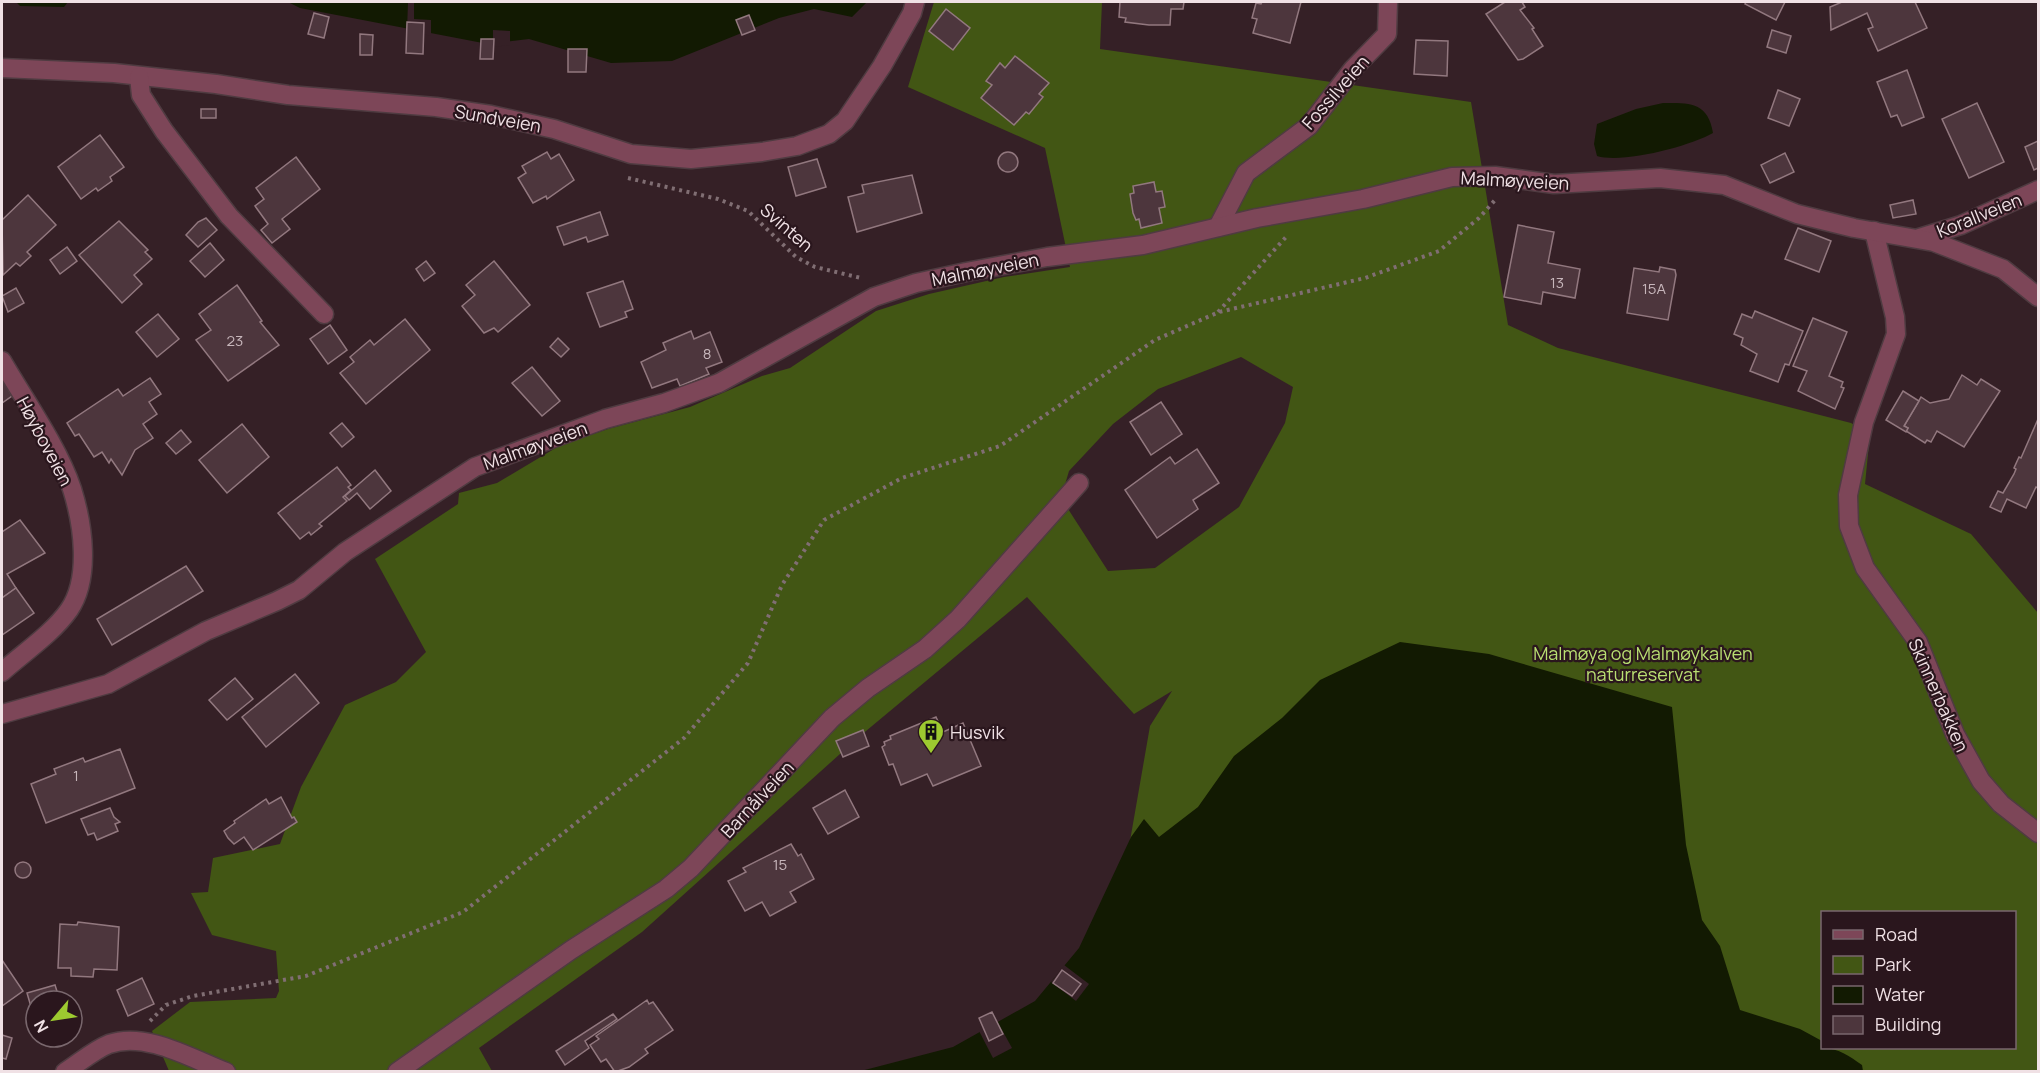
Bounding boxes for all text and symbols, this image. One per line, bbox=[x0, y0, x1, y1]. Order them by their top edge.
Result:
street label: Fossilveien bbox=[1296, 50, 1374, 134]
street label: Sundveien bbox=[453, 99, 543, 137]
street label: Malmøyveien bbox=[1460, 165, 1570, 195]
street label: Korallveien bbox=[1933, 187, 2025, 243]
street label: Svinten bbox=[755, 197, 819, 257]
street label: Malmøyveien bbox=[929, 247, 1041, 291]
house number: 13 bbox=[1550, 272, 1564, 293]
house number: 15A bbox=[1642, 278, 1667, 299]
house number: 23 bbox=[227, 330, 243, 351]
house number: 8 bbox=[703, 343, 711, 364]
street label: Høyboveien bbox=[12, 392, 78, 490]
street label: Malmøyveien bbox=[480, 415, 590, 475]
street label: Skinnerbakken bbox=[1903, 634, 1975, 756]
park label: Malmøya og Malmøykalven naturreservat bbox=[1533, 641, 1753, 686]
building icon: Husvik bbox=[916, 717, 946, 755]
place label: Husvik bbox=[950, 720, 1005, 744]
street label: Barnålveien bbox=[715, 755, 799, 843]
house number: 1 bbox=[73, 765, 79, 786]
house number: 15 bbox=[773, 854, 787, 875]
legend bbox=[1821, 911, 2016, 1049]
text: Road bbox=[1875, 922, 1918, 946]
text: Park bbox=[1875, 952, 1912, 976]
text: Water bbox=[1875, 982, 1925, 1006]
north arrow bbox=[24, 989, 84, 1049]
text: Building bbox=[1875, 1012, 1941, 1036]
text: N bbox=[28, 1016, 53, 1037]

